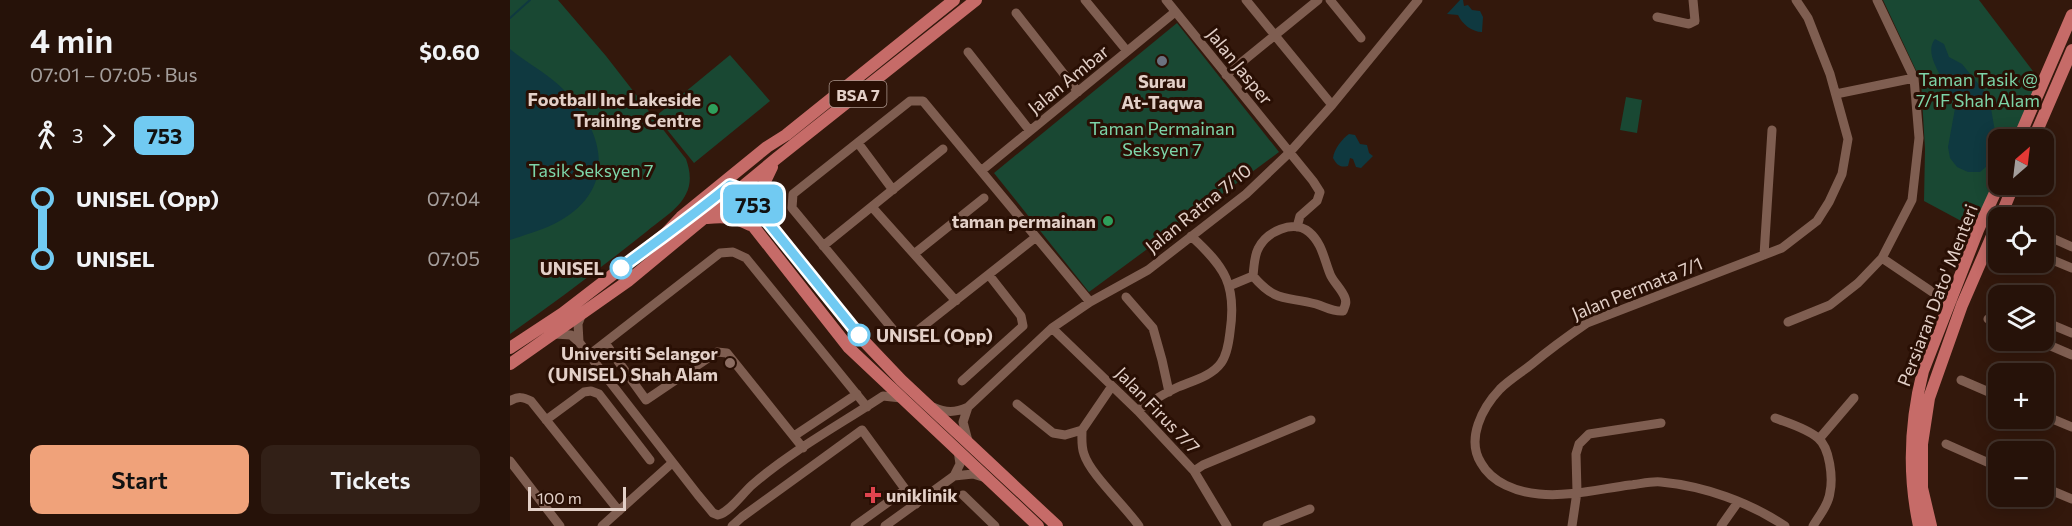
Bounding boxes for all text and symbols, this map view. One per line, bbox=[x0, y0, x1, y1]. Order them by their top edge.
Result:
text: 4 min bbox=[30, 19, 113, 60]
street label: Jalan Jasper bbox=[1202, 23, 1278, 109]
text: $0.60 bbox=[419, 38, 480, 65]
street label: Jalan Ambar bbox=[1023, 40, 1113, 118]
marker: Surau At-Taqwa bbox=[1155, 54, 1169, 68]
text: 07:01 – 07:05 · Bus bbox=[30, 62, 198, 86]
park label: Taman Tasik @ 7/1F Shah Alam bbox=[1916, 68, 2040, 111]
place label: Surau At-Taqwa bbox=[1121, 70, 1203, 113]
road number: BSA 7 bbox=[830, 81, 886, 107]
place label: Football Inc Lakeside Training Centre bbox=[527, 88, 701, 131]
marker: Football Inc Lakeside Training Centre bbox=[706, 102, 720, 116]
park label: Taman Permainan Seksyen 7 bbox=[1089, 117, 1235, 160]
icon: walk bbox=[30, 119, 63, 152]
icon: forward bbox=[92, 119, 125, 152]
text: 3 bbox=[72, 123, 83, 147]
text: 753 bbox=[146, 123, 182, 148]
north arrow bbox=[1988, 129, 2054, 195]
map controls bbox=[1988, 129, 2054, 507]
park label: Tasik Seksyen 7 bbox=[529, 159, 654, 181]
street label: Jalan Ratna 7/10 bbox=[1141, 159, 1255, 257]
line badge: 753 bbox=[718, 184, 788, 224]
text: UNISEL (Opp) bbox=[76, 185, 219, 212]
text: 07:04 bbox=[427, 186, 480, 210]
text: 753 bbox=[735, 192, 771, 217]
street label: Persiaran Dato' Menteri bbox=[1892, 201, 1982, 389]
button: locate bbox=[1988, 207, 2054, 273]
place label: taman permainan bbox=[952, 210, 1096, 232]
marker: taman permainan bbox=[1101, 214, 1115, 228]
text: UNISEL bbox=[76, 245, 155, 272]
text: 07:05 bbox=[427, 246, 480, 270]
street label: Jalan Permata 7/1 bbox=[1568, 252, 1706, 324]
place label: UNISEL bbox=[540, 257, 604, 279]
marker: UNISEL bbox=[610, 257, 632, 279]
button: layers bbox=[1988, 285, 2054, 351]
marker: UNISEL (Opp) bbox=[848, 324, 870, 346]
place label: UNISEL (Opp) bbox=[876, 324, 993, 346]
place label: Universiti Selangor (UNISEL) Shah Alam bbox=[548, 342, 719, 385]
marker: Universiti Selangor (UNISEL) Shah Alam bbox=[723, 356, 737, 370]
street label: Jalan Firus 7/7 bbox=[1111, 362, 1205, 458]
button: + bbox=[1988, 363, 2054, 429]
button: − bbox=[1988, 441, 2054, 507]
button: Start bbox=[30, 445, 249, 514]
button: Tickets bbox=[261, 445, 480, 514]
scale bar bbox=[528, 484, 626, 512]
place label: uniklinik bbox=[886, 484, 958, 506]
marker: uniklinik bbox=[864, 486, 882, 504]
text: 100 m bbox=[537, 488, 582, 507]

